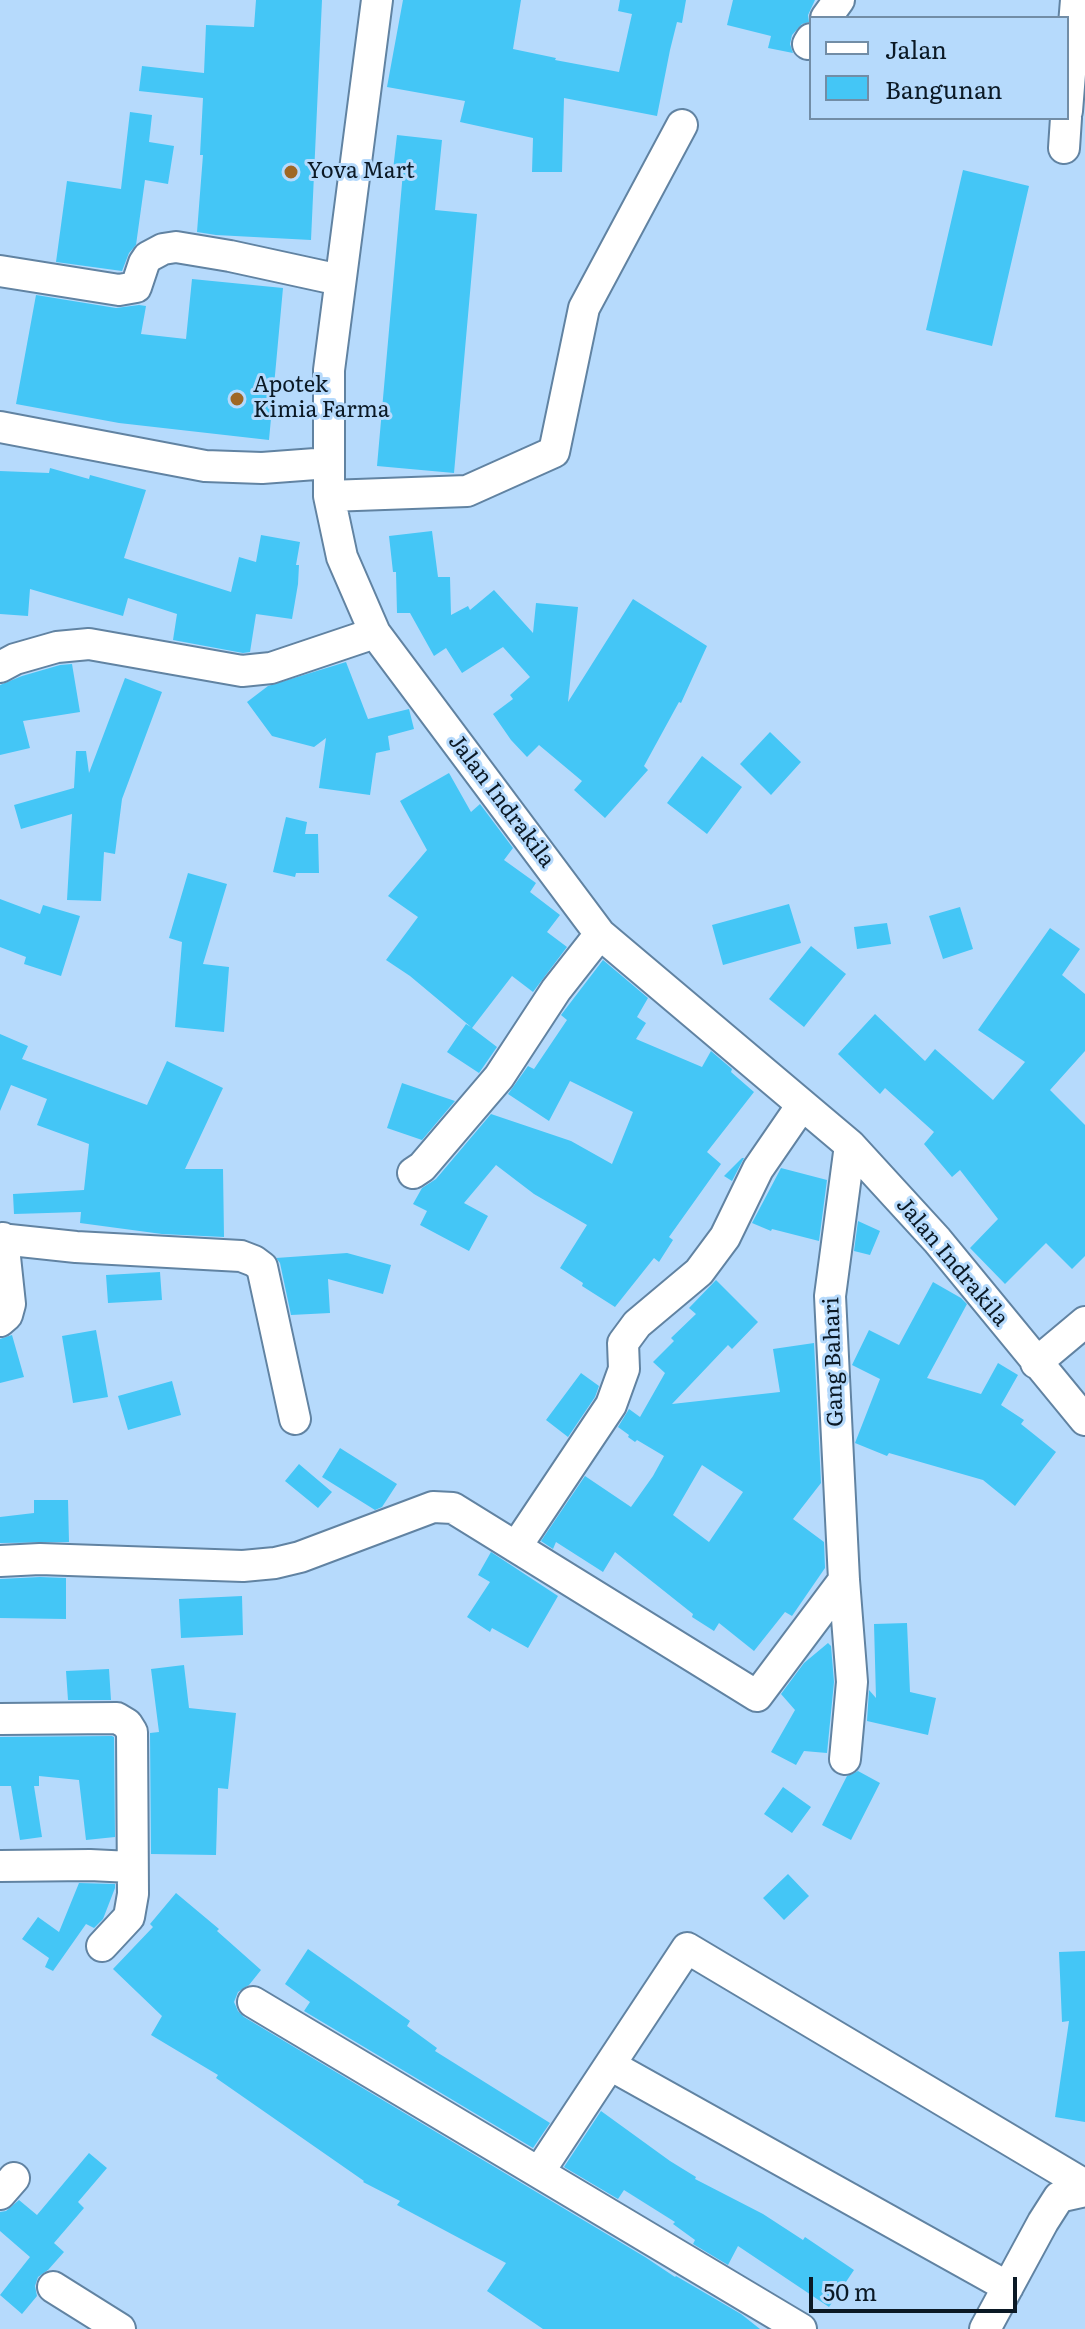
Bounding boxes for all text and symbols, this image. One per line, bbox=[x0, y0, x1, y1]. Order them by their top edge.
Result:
legend bbox=[809, 16, 1069, 120]
text: Jalan bbox=[885, 31, 947, 66]
text: Bangunan bbox=[885, 71, 1003, 106]
place label: Yova Mart bbox=[307, 159, 415, 185]
marker: Yova Mart bbox=[282, 163, 300, 181]
place label: Apotek Kimia Farma bbox=[253, 373, 390, 424]
marker: Apotek Kimia Farma bbox=[228, 390, 246, 408]
street label: Jalan Indrakila bbox=[442, 729, 560, 873]
street label: Jalan Indrakila bbox=[890, 1192, 1014, 1332]
street label: Gang Bahari bbox=[819, 1297, 849, 1427]
scale bar bbox=[813, 2261, 1021, 2311]
text: 50 m bbox=[823, 2273, 877, 2308]

